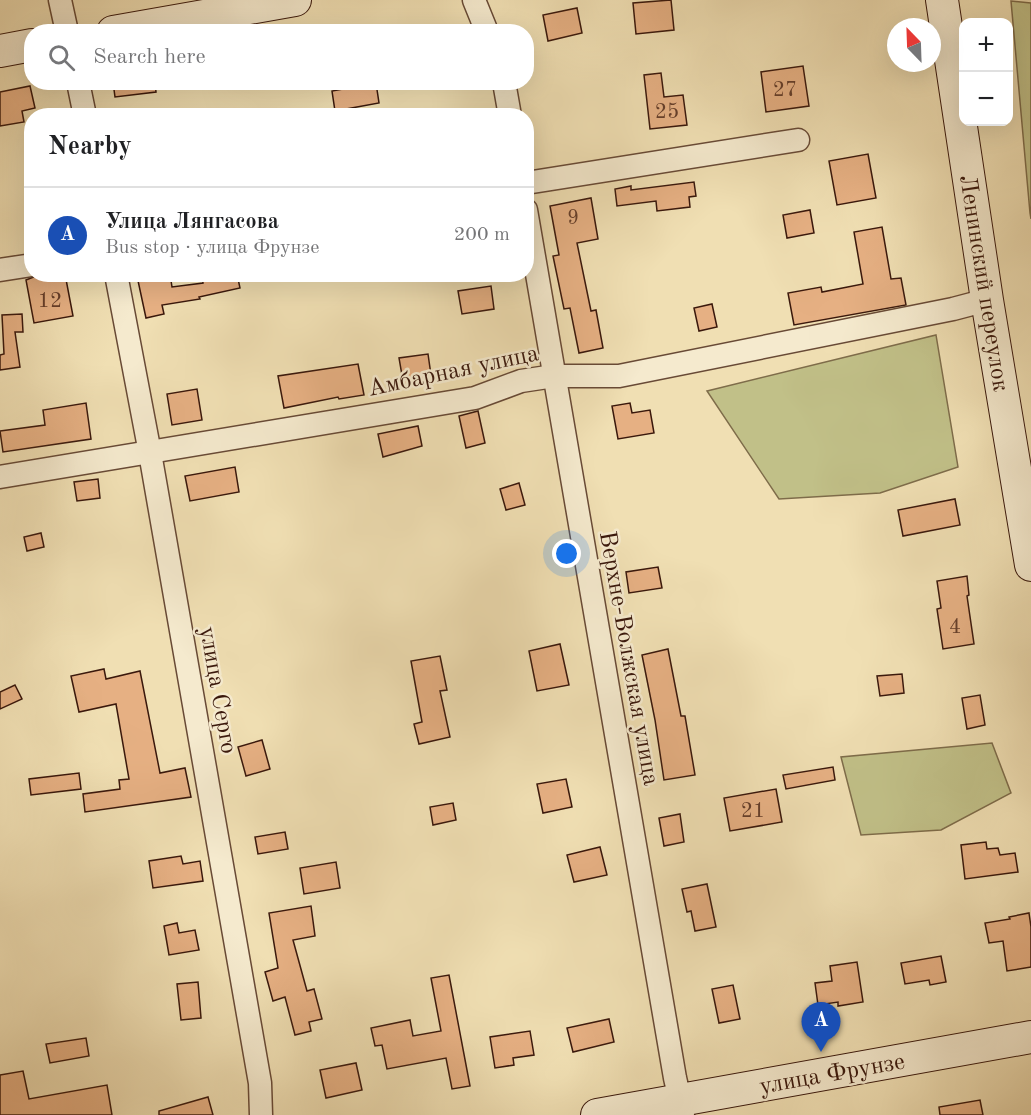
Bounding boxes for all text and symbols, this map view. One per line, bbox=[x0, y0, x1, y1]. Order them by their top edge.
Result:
north arrow bbox=[887, 18, 941, 72]
map controls bbox=[959, 18, 1013, 126]
button: + bbox=[959, 18, 1013, 72]
search box bbox=[24, 24, 534, 90]
icon: search bbox=[45, 41, 78, 74]
text: Search here bbox=[93, 46, 206, 68]
button: − bbox=[959, 72, 1013, 126]
house number: 27 bbox=[773, 80, 797, 101]
house number: 25 bbox=[655, 102, 679, 123]
text: Nearby bbox=[48, 134, 132, 160]
street label: Ленинский переулок bbox=[954, 173, 1012, 393]
house number: 9 bbox=[567, 208, 579, 229]
text: Улица Лянгасова bbox=[105, 211, 279, 233]
text: A bbox=[60, 225, 75, 245]
text: 200 m bbox=[454, 225, 510, 245]
text: Bus stop · улица Фрунзе bbox=[105, 238, 319, 258]
house number: 12 bbox=[38, 291, 62, 312]
street label: Амбарная улица bbox=[366, 342, 541, 402]
street label: Верхне-Волжская улица bbox=[594, 529, 662, 787]
your location bbox=[552, 539, 581, 568]
house number: 4 bbox=[949, 617, 961, 638]
street label: улица Серго bbox=[194, 625, 240, 756]
house number: 21 bbox=[741, 801, 765, 822]
pin: A bbox=[802, 1002, 840, 1052]
street label: улица Фрунзе bbox=[758, 1050, 907, 1100]

